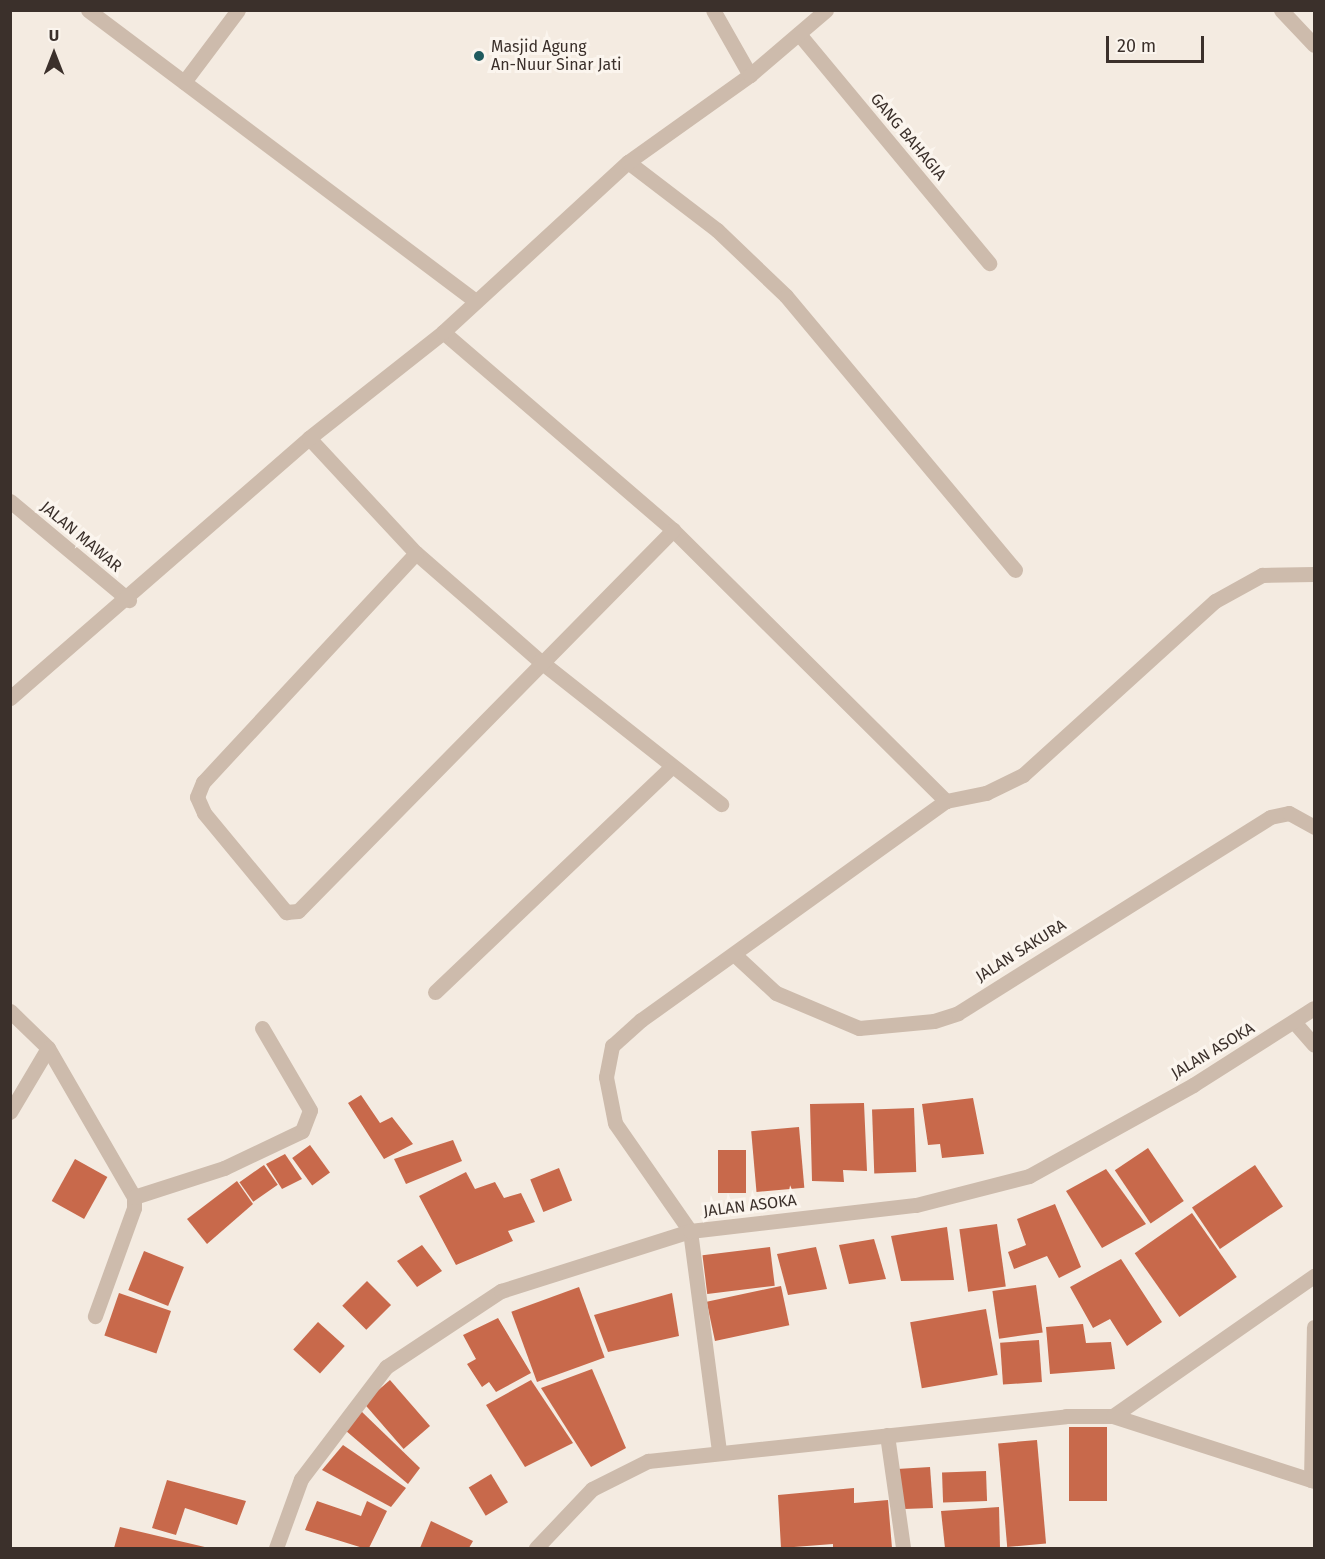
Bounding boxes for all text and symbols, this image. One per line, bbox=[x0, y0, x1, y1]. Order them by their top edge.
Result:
north arrow bbox=[24, 24, 84, 84]
scale bar bbox=[1109, 24, 1206, 62]
text: U bbox=[49, 26, 59, 45]
text: 20 m bbox=[1117, 35, 1156, 57]
place label: Masjid Agung An-Nuur Sinar Jati bbox=[491, 37, 622, 75]
marker: Masjid Agung An-Nuur Sinar Jati bbox=[472, 49, 486, 63]
street label: GANG BAHAGIA bbox=[866, 90, 950, 184]
street label: JALAN MAWAR bbox=[37, 497, 125, 577]
street label: JALAN SAKURA bbox=[972, 916, 1070, 986]
street label: JALAN ASOKA bbox=[1168, 1019, 1258, 1083]
street label: JALAN ASOKA bbox=[702, 1191, 798, 1221]

